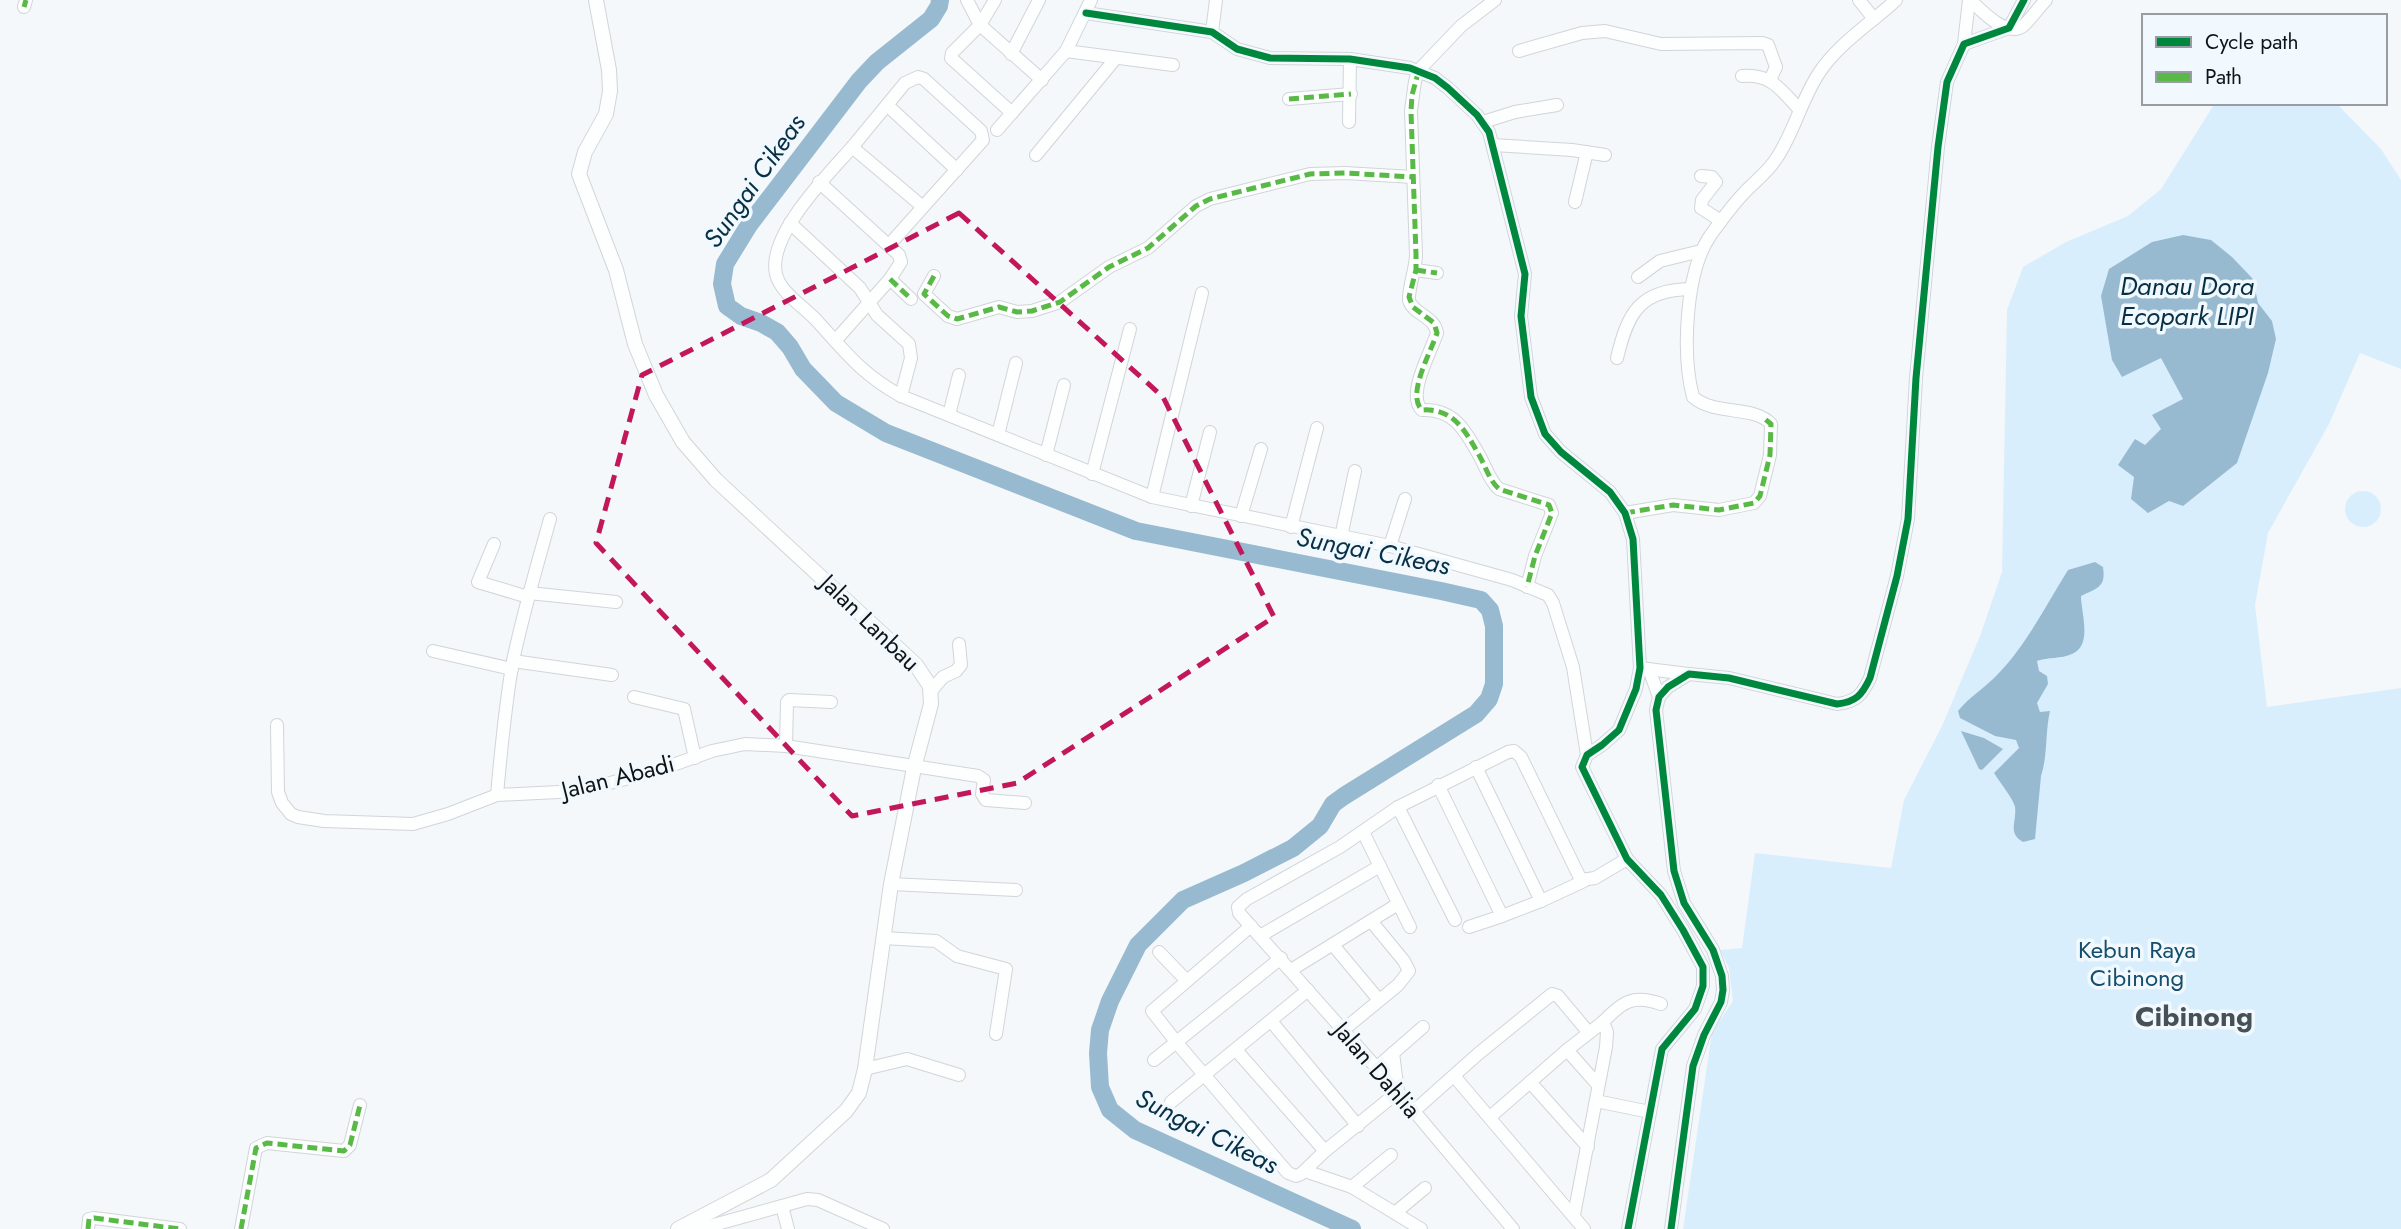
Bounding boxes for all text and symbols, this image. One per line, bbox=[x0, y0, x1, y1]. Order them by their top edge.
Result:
legend bbox=[2142, 14, 2387, 105]
text: Cycle path bbox=[2205, 27, 2298, 57]
text: Path bbox=[2205, 62, 2242, 92]
water label: Sungai Cikeas bbox=[694, 106, 815, 256]
water label: Danau Dora Ecopark LIPI bbox=[2120, 267, 2255, 335]
water label: Sungai Cikeas bbox=[1293, 518, 1454, 585]
street label: Jalan Lanbau bbox=[810, 564, 928, 679]
street label: Jalan Abadi bbox=[555, 746, 678, 808]
park label: Kebun Raya Cibinong bbox=[2078, 932, 2196, 995]
district label: Cibinong bbox=[2135, 996, 2253, 1037]
street label: Jalan Dahlia bbox=[1324, 1011, 1429, 1126]
water label: Sungai Cikeas bbox=[1129, 1079, 1286, 1184]

